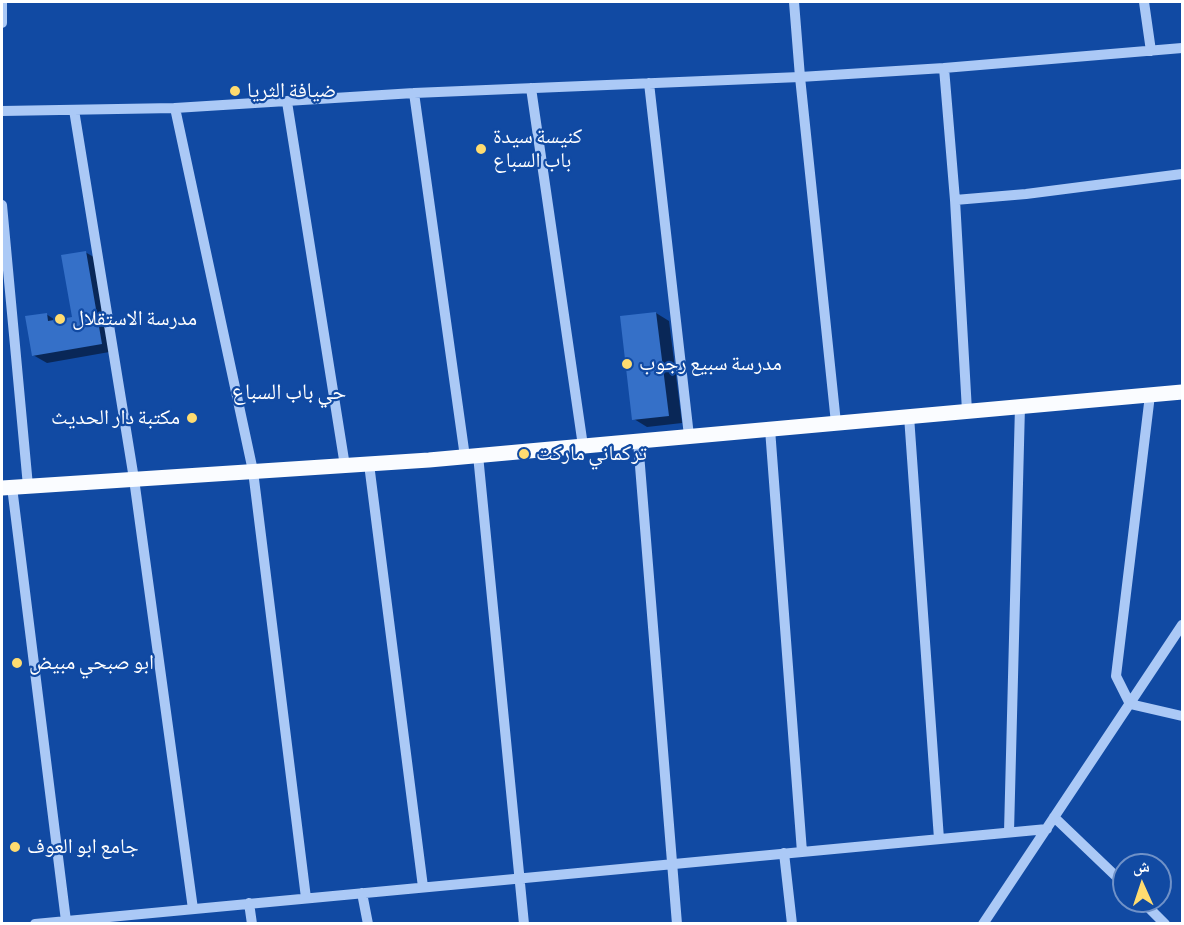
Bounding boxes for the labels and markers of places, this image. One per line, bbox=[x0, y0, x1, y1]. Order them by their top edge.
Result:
place label: ضيافة الثريا bbox=[247, 78, 336, 104]
marker: ضيافة الثريا bbox=[228, 84, 242, 98]
place label: كنيسة سيدة باب السباع bbox=[493, 124, 582, 174]
marker: كنيسة سيدة باب السباع bbox=[474, 142, 488, 156]
place label: مدرسة الاستقلال bbox=[72, 306, 197, 332]
marker: مدرسة الاستقلال bbox=[53, 312, 67, 326]
place label: مدرسة سبيع رجوب bbox=[639, 351, 782, 377]
marker: مدرسة سبيع رجوب bbox=[620, 357, 634, 371]
place label: مكتبة دار الحديث bbox=[51, 405, 180, 431]
marker: مكتبة دار الحديث bbox=[185, 411, 199, 425]
place label: تركماني ماركت bbox=[536, 441, 647, 467]
marker: تركماني ماركت bbox=[517, 447, 531, 461]
place label: ابو صبحي مبيض bbox=[29, 650, 154, 676]
marker: ابو صبحي مبيض bbox=[10, 656, 24, 670]
place label: جامع ابو العوف bbox=[27, 834, 139, 860]
marker: جامع ابو العوف bbox=[8, 840, 22, 854]

